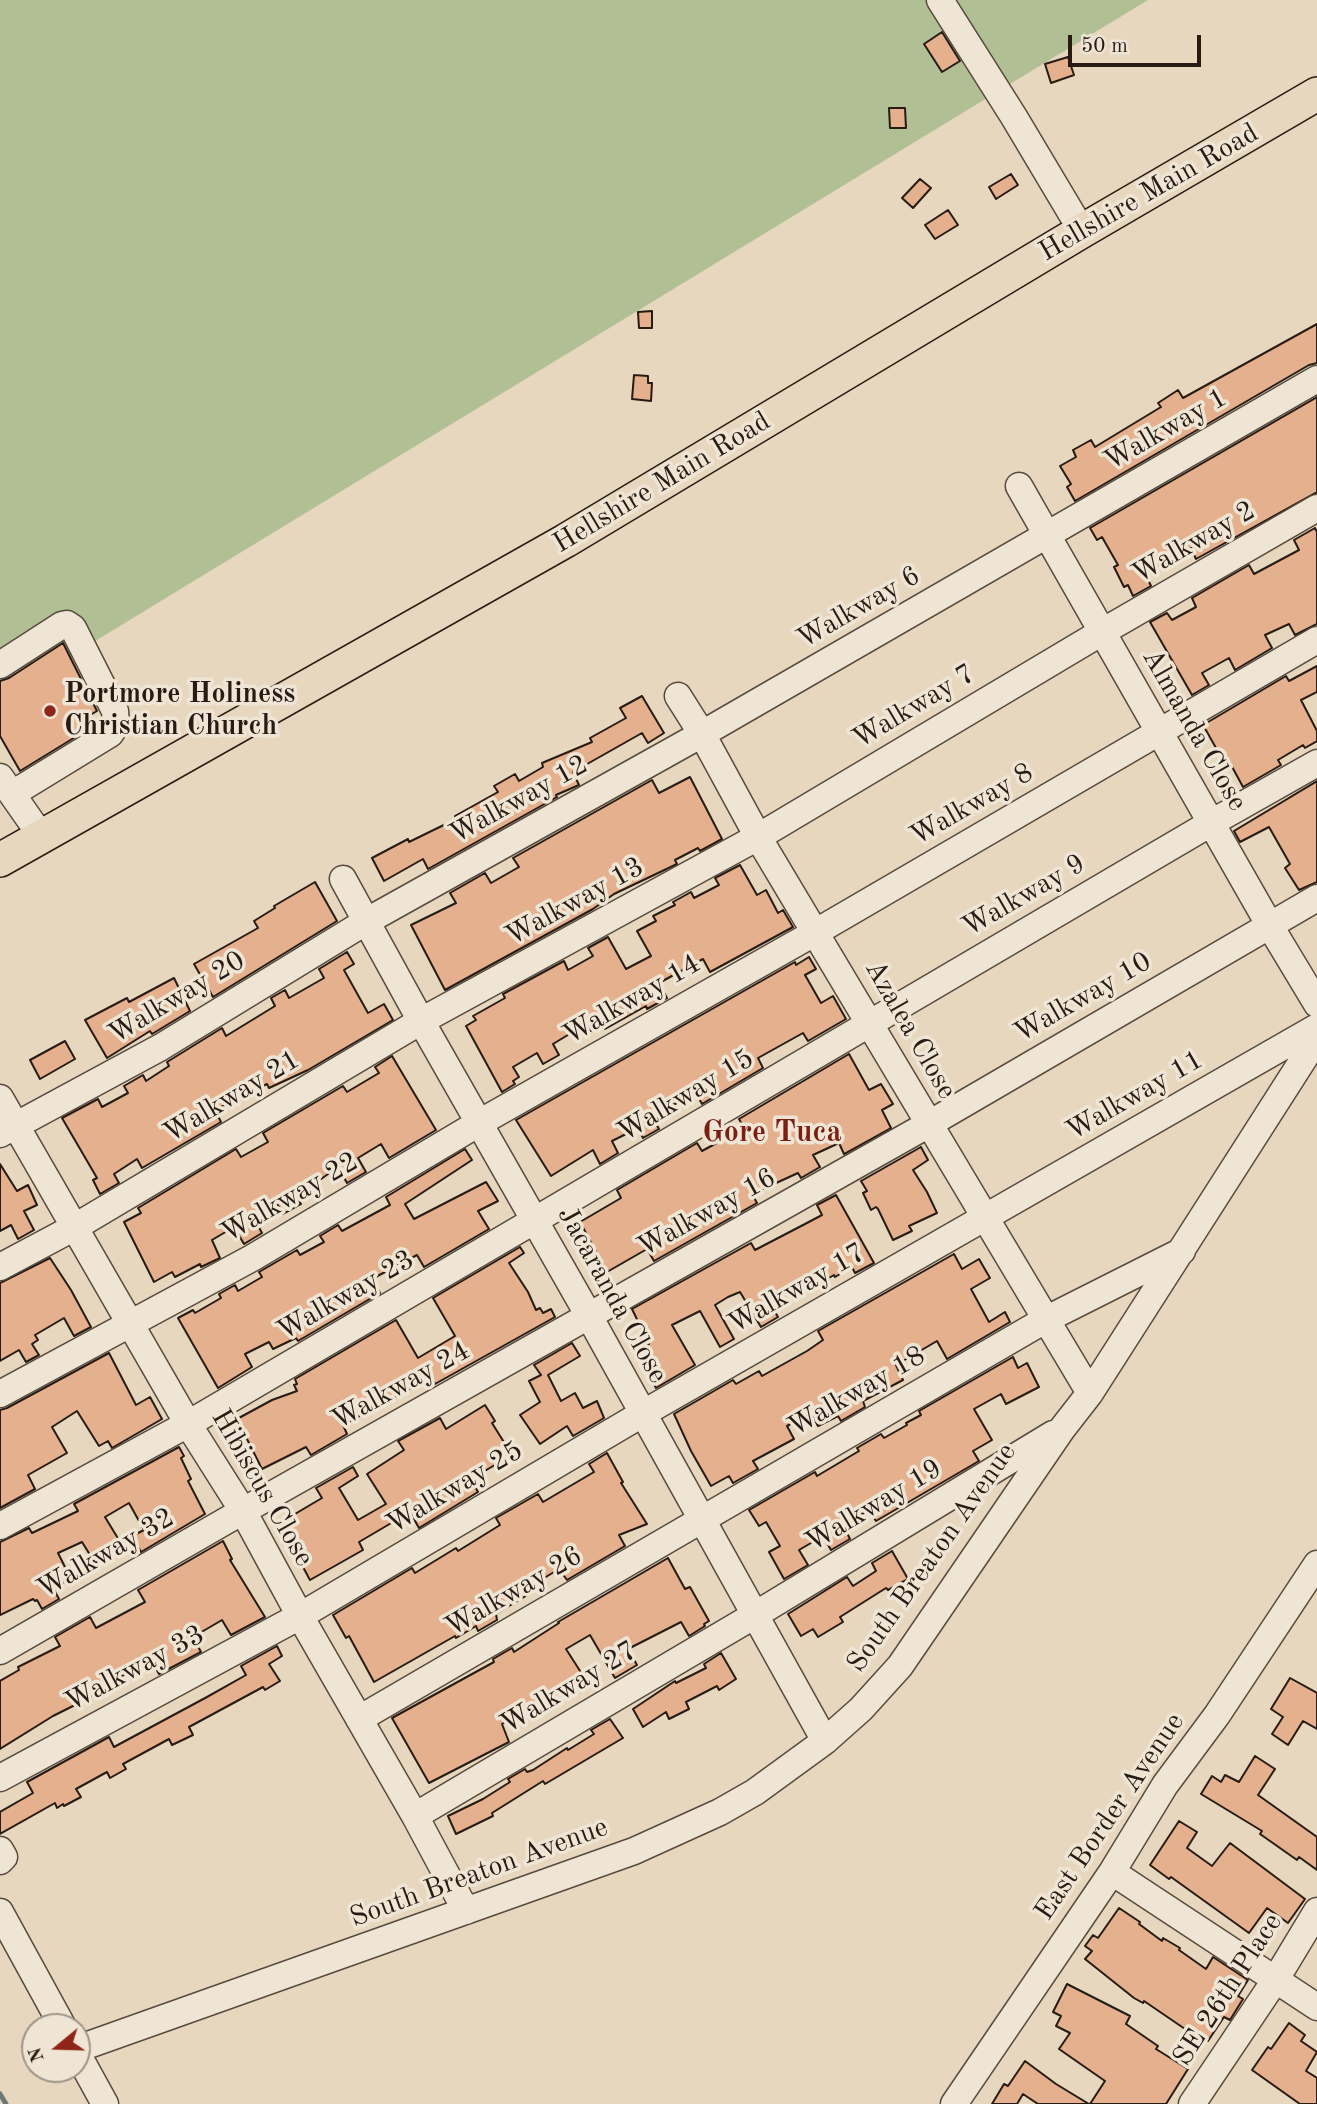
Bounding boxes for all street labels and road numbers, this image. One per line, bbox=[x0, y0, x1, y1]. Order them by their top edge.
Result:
street label: Hellshire Main Road bbox=[1033, 117, 1265, 269]
street label: Walkway 1 bbox=[1098, 381, 1234, 479]
street label: Hellshire Main Road bbox=[547, 405, 777, 561]
street label: Walkway 2 bbox=[1126, 494, 1262, 592]
street label: Walkway 6 bbox=[791, 559, 927, 657]
street label: Almanda Close bbox=[1134, 643, 1254, 817]
street label: Walkway 7 bbox=[847, 657, 981, 757]
street label: Walkway 12 bbox=[444, 748, 594, 852]
street label: Walkway 8 bbox=[904, 756, 1040, 854]
street label: Walkway 9 bbox=[956, 847, 1092, 945]
street label: Walkway 13 bbox=[500, 850, 650, 954]
street label: Walkway 20 bbox=[103, 944, 251, 1052]
street label: Walkway 10 bbox=[1008, 945, 1158, 1051]
street label: Walkway 14 bbox=[557, 947, 707, 1053]
street label: Azalea Close bbox=[857, 955, 963, 1105]
street label: Walkway 15 bbox=[612, 1042, 760, 1150]
street label: Walkway 21 bbox=[158, 1043, 306, 1151]
street label: Walkway 11 bbox=[1060, 1043, 1210, 1149]
street label: Walkway 22 bbox=[215, 1145, 365, 1251]
street label: Walkway 16 bbox=[632, 1161, 782, 1265]
street label: Jacaranda Close bbox=[550, 1201, 674, 1389]
street label: Walkway 17 bbox=[722, 1236, 872, 1342]
street label: Walkway 23 bbox=[271, 1243, 421, 1349]
street label: Walkway 24 bbox=[326, 1334, 476, 1438]
street label: Walkway 18 bbox=[782, 1339, 932, 1445]
street label: Hibiscus Close bbox=[203, 1403, 321, 1573]
street label: Walkway 25 bbox=[381, 1434, 529, 1542]
street label: South Breaton Avenue bbox=[840, 1437, 1024, 1679]
street label: Walkway 19 bbox=[800, 1452, 948, 1560]
street label: Walkway 32 bbox=[31, 1501, 181, 1607]
street label: Walkway 26 bbox=[439, 1539, 589, 1645]
street label: Walkway 33 bbox=[60, 1618, 210, 1720]
street label: Walkway 27 bbox=[495, 1634, 643, 1742]
street label: East Border Avenue bbox=[1028, 1707, 1192, 1927]
street label: South Breaton Avenue bbox=[345, 1811, 613, 1935]
street label: SE 26th Place bbox=[1166, 1907, 1290, 2073]

